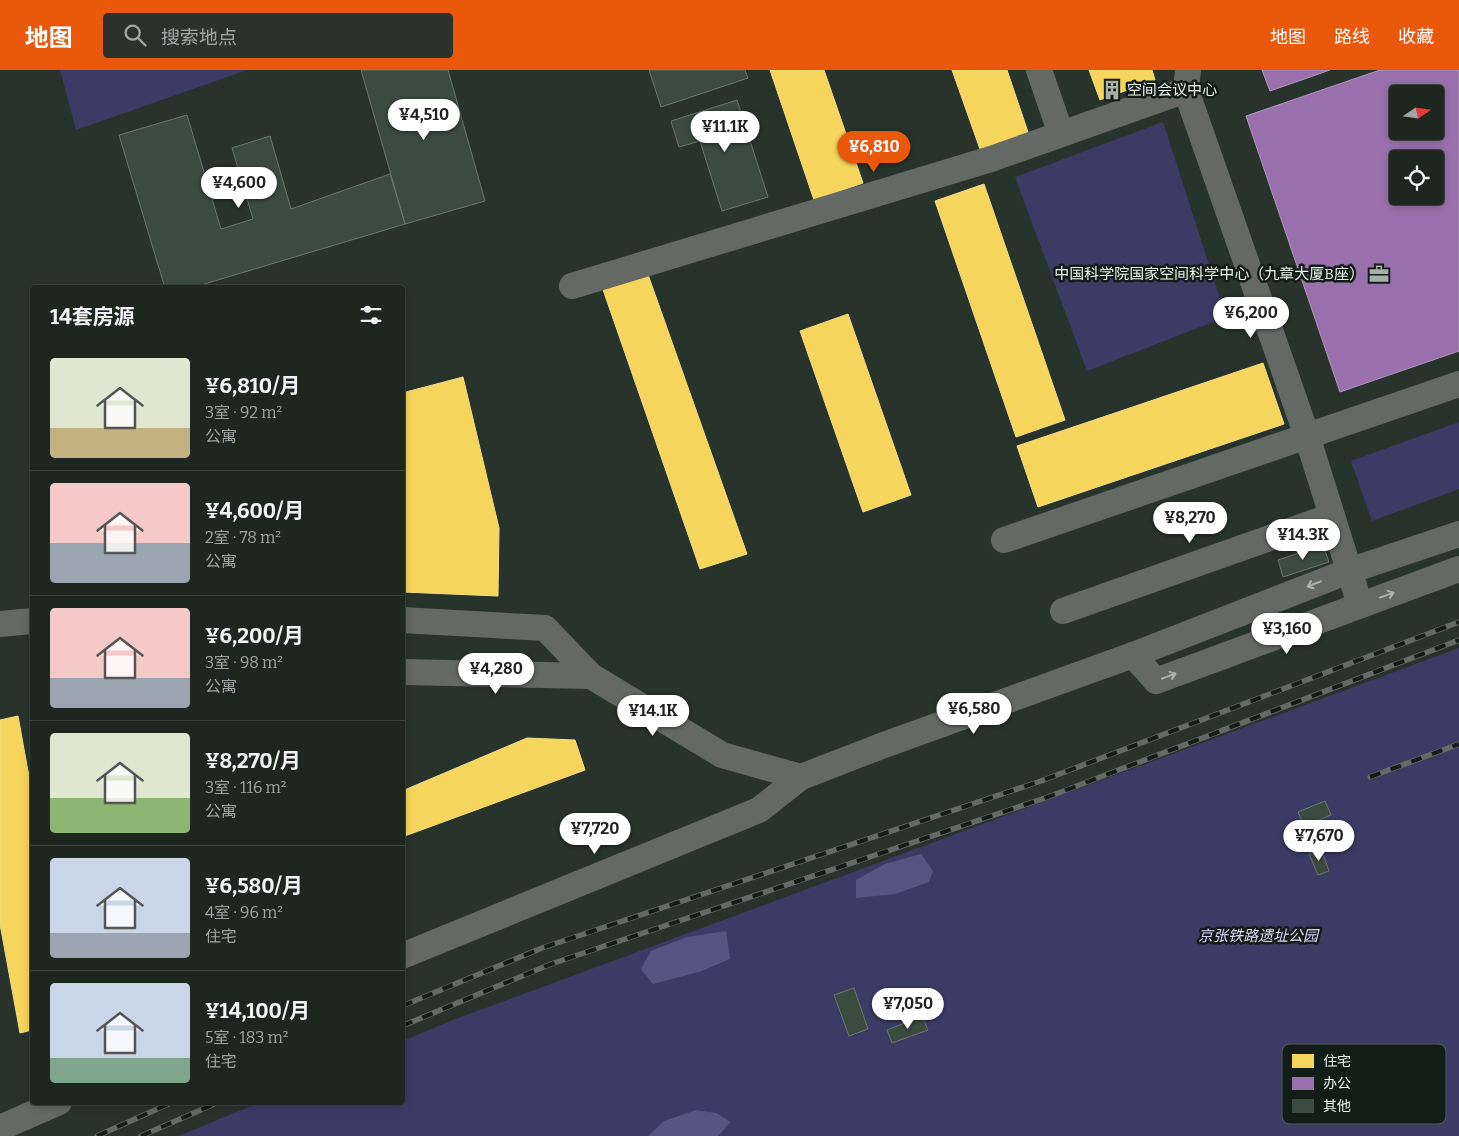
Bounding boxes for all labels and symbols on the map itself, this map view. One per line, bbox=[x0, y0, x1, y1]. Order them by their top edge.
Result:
building icon: 空间会议中心 bbox=[1101, 79, 1123, 101]
place label: 空间会议中心 bbox=[1127, 81, 1217, 99]
north arrow bbox=[1389, 85, 1444, 140]
pin: ¥4,510 bbox=[383, 98, 465, 141]
pin: ¥11.1K bbox=[684, 111, 766, 153]
pin: ¥6,810 bbox=[833, 131, 915, 173]
pin: ¥4,600 bbox=[198, 166, 280, 209]
office icon: 中国科学院国家空间科学中心（九章大厦B座） bbox=[1368, 263, 1390, 285]
place label: 中国科学院国家空间科学中心（九章大厦B座） bbox=[1054, 265, 1364, 283]
pin: ¥6,200 bbox=[1210, 296, 1292, 339]
pin: ¥8,270 bbox=[1149, 502, 1231, 544]
pin: ¥14.3K bbox=[1262, 518, 1344, 561]
one-way arrow bbox=[1307, 580, 1322, 590]
one-way arrow bbox=[1379, 590, 1394, 599]
pin: ¥3,160 bbox=[1246, 612, 1328, 655]
pin: ¥4,280 bbox=[455, 652, 537, 695]
one-way arrow bbox=[1161, 671, 1176, 680]
pin: ¥6,580 bbox=[933, 692, 1015, 735]
pin: ¥14.1K bbox=[612, 694, 694, 737]
pin: ¥7,720 bbox=[554, 812, 636, 855]
pin: ¥7,670 bbox=[1278, 820, 1360, 862]
park label: 京张铁路遗址公园 bbox=[1198, 927, 1320, 945]
pin: ¥7,050 bbox=[867, 988, 949, 1030]
legend bbox=[1282, 1044, 1446, 1124]
text: 住宅 bbox=[1323, 1053, 1351, 1070]
text: 办公 bbox=[1323, 1075, 1351, 1092]
text: 其他 bbox=[1323, 1098, 1351, 1115]

